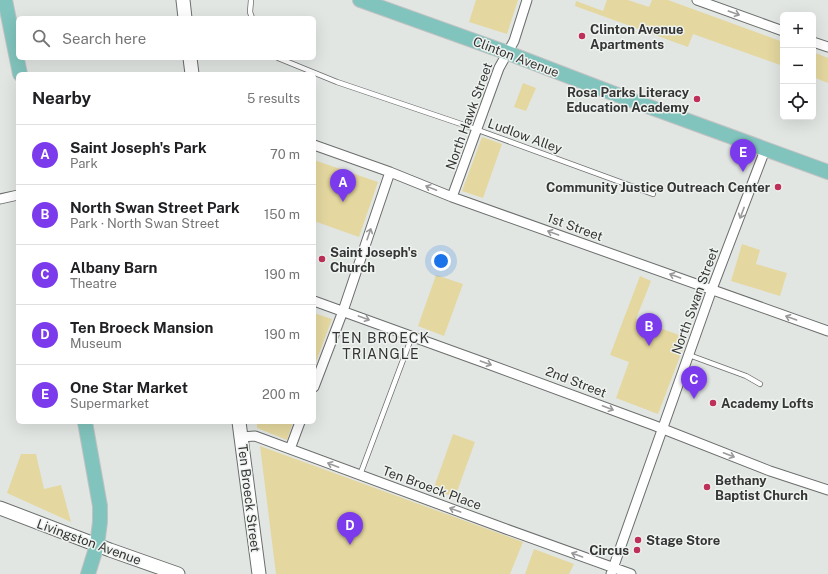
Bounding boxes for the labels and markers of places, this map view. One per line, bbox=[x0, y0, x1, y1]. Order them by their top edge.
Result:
place label: Clinton Avenue Apartments bbox=[590, 22, 683, 52]
marker: Clinton Avenue Apartments bbox=[577, 31, 587, 41]
place label: Rosa Parks Literacy Education Academy bbox=[566, 85, 690, 115]
marker: Rosa Parks Literacy Education Academy bbox=[692, 94, 702, 104]
pin: E bbox=[730, 139, 756, 172]
pin: A bbox=[330, 169, 356, 202]
place label: Community Justice Outreach Center bbox=[546, 180, 771, 195]
marker: Community Justice Outreach Center bbox=[773, 182, 783, 192]
place label: Saint Joseph's Church bbox=[330, 245, 417, 275]
marker: Saint Joseph's Church bbox=[317, 254, 327, 264]
pin: B bbox=[636, 313, 662, 346]
pin: C bbox=[681, 366, 707, 399]
place label: Academy Lofts bbox=[721, 396, 814, 411]
marker: Academy Lofts bbox=[708, 398, 718, 408]
place label: Bethany Baptist Church bbox=[715, 473, 808, 503]
marker: Bethany Baptist Church bbox=[702, 482, 712, 492]
pin: D bbox=[337, 512, 363, 545]
place label: Stage Store bbox=[646, 533, 720, 548]
marker: Stage Store bbox=[633, 535, 643, 545]
place label: Circus bbox=[589, 543, 629, 558]
marker: Circus bbox=[632, 545, 642, 555]

